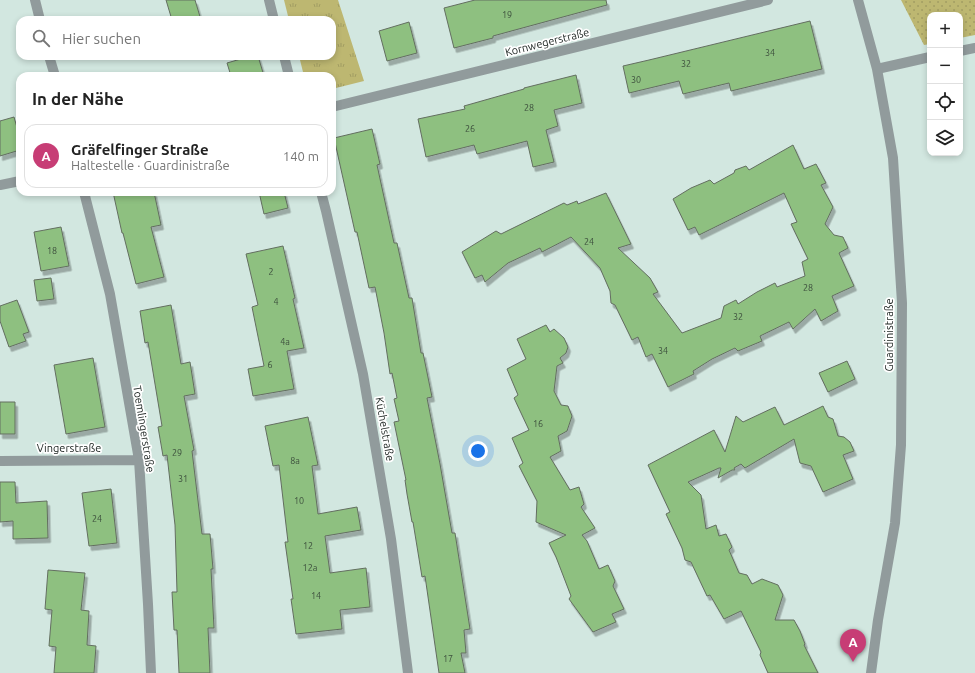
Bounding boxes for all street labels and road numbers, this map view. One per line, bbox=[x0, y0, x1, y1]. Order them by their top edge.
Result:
street label: Kornwegerstraße bbox=[504, 26, 590, 58]
street label: Guardinistraße bbox=[883, 298, 895, 372]
street label: Toemlingerstraße bbox=[131, 385, 157, 473]
street label: Küchelstraße bbox=[373, 396, 397, 462]
street label: Vingerstraße bbox=[37, 442, 101, 454]

